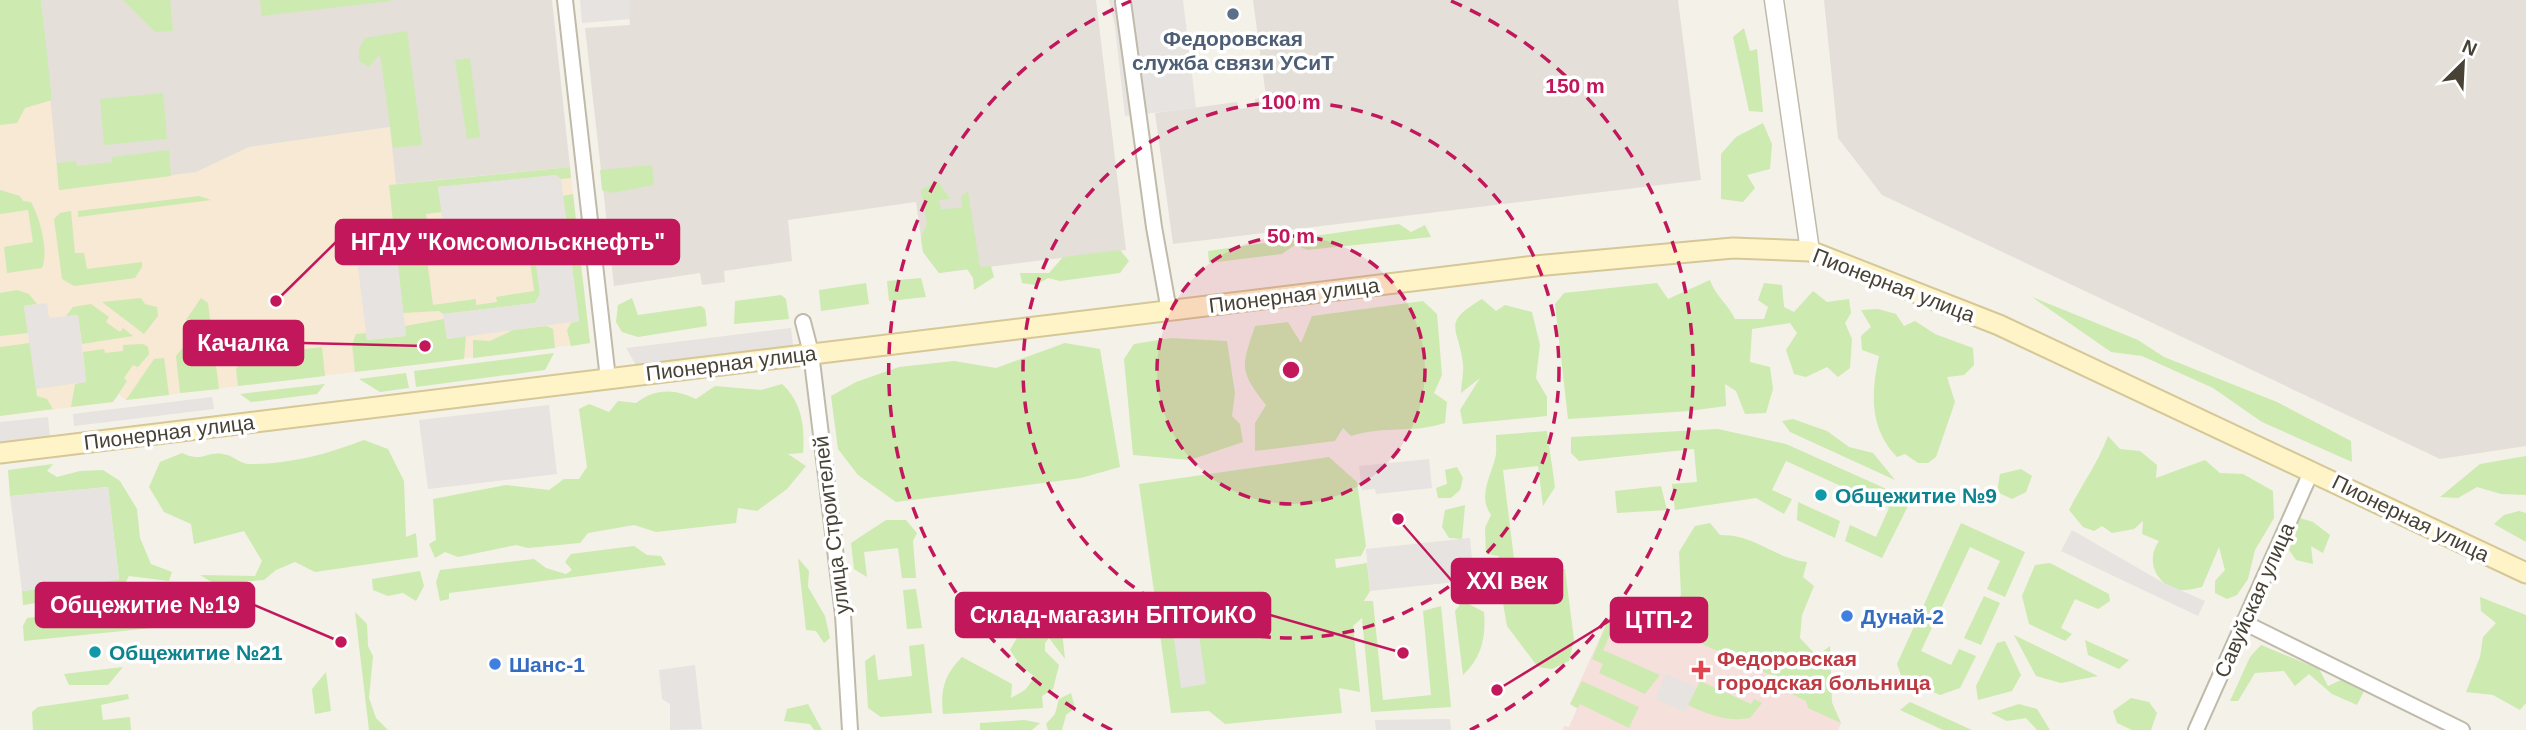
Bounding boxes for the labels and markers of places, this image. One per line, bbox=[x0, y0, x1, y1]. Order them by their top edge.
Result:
marker: Федоровская служба связи УСиТ bbox=[1225, 6, 1241, 22]
place label: Федоровская служба связи УСиТ bbox=[1132, 27, 1334, 74]
callout: НГДУ "Комсомольскнефть" bbox=[336, 220, 679, 264]
callout: Качалка bbox=[184, 321, 303, 365]
centre of rings bbox=[1279, 358, 1303, 382]
place label: Общежитие №9 bbox=[1835, 484, 1997, 507]
marker: Общежитие №9 bbox=[1813, 487, 1829, 503]
callout: XXI век bbox=[1452, 559, 1562, 603]
callout: Общежитие №19 bbox=[36, 583, 254, 627]
callout: Склад-магазин БПТОиКО bbox=[956, 593, 1270, 637]
callout: ЦТП-2 bbox=[1611, 598, 1707, 642]
place label: Дунай-2 bbox=[1861, 605, 1944, 628]
marker: Дунай-2 bbox=[1839, 608, 1855, 624]
place label: Общежитие №21 bbox=[109, 641, 283, 664]
marker: Общежитие №21 bbox=[87, 644, 103, 660]
place label: Федоровская городская больница bbox=[1717, 647, 1931, 694]
place label: Шанс-1 bbox=[509, 653, 585, 676]
marker: Шанс-1 bbox=[487, 656, 503, 672]
marker: Федоровская городская больница bbox=[1691, 660, 1711, 680]

